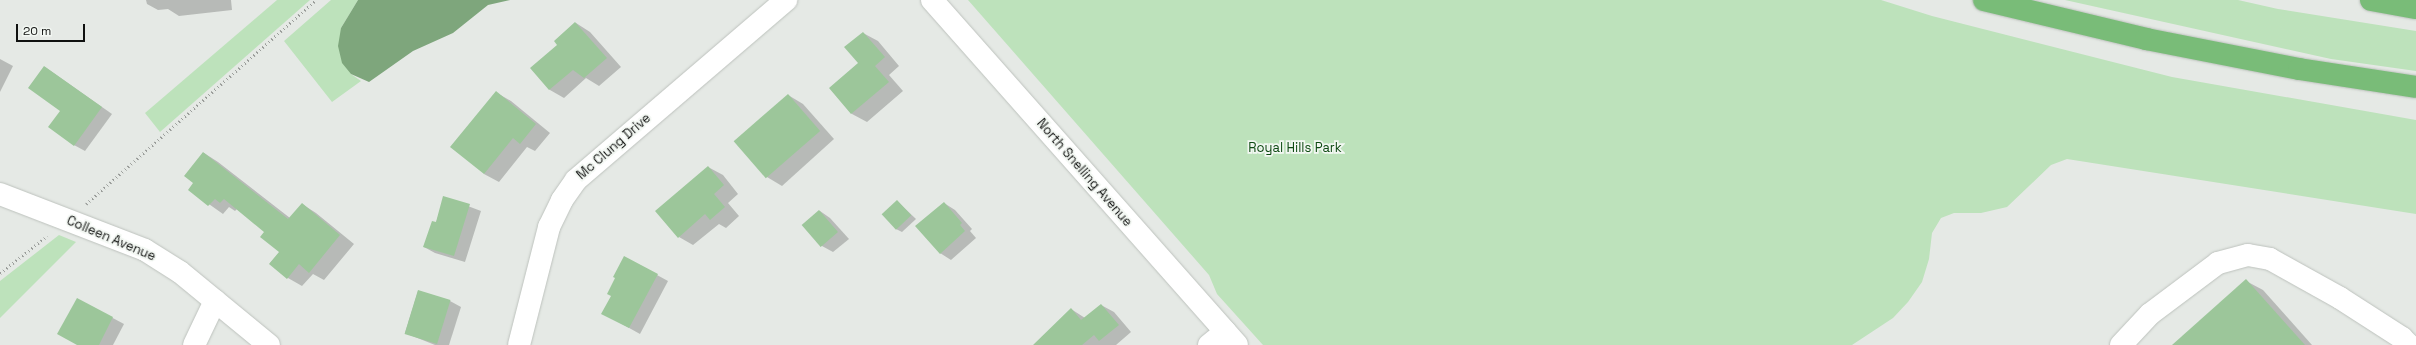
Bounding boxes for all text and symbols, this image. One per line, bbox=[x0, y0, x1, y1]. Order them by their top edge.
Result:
scale bar bbox=[18, 16, 87, 42]
text: 20 m bbox=[23, 23, 51, 39]
street label: Mc Clung Drive bbox=[574, 111, 654, 183]
street label: North Snelling Avenue bbox=[1033, 116, 1135, 230]
park label: Royal Hills Park bbox=[1248, 140, 1342, 156]
street label: Colleen Avenue bbox=[64, 213, 158, 265]

